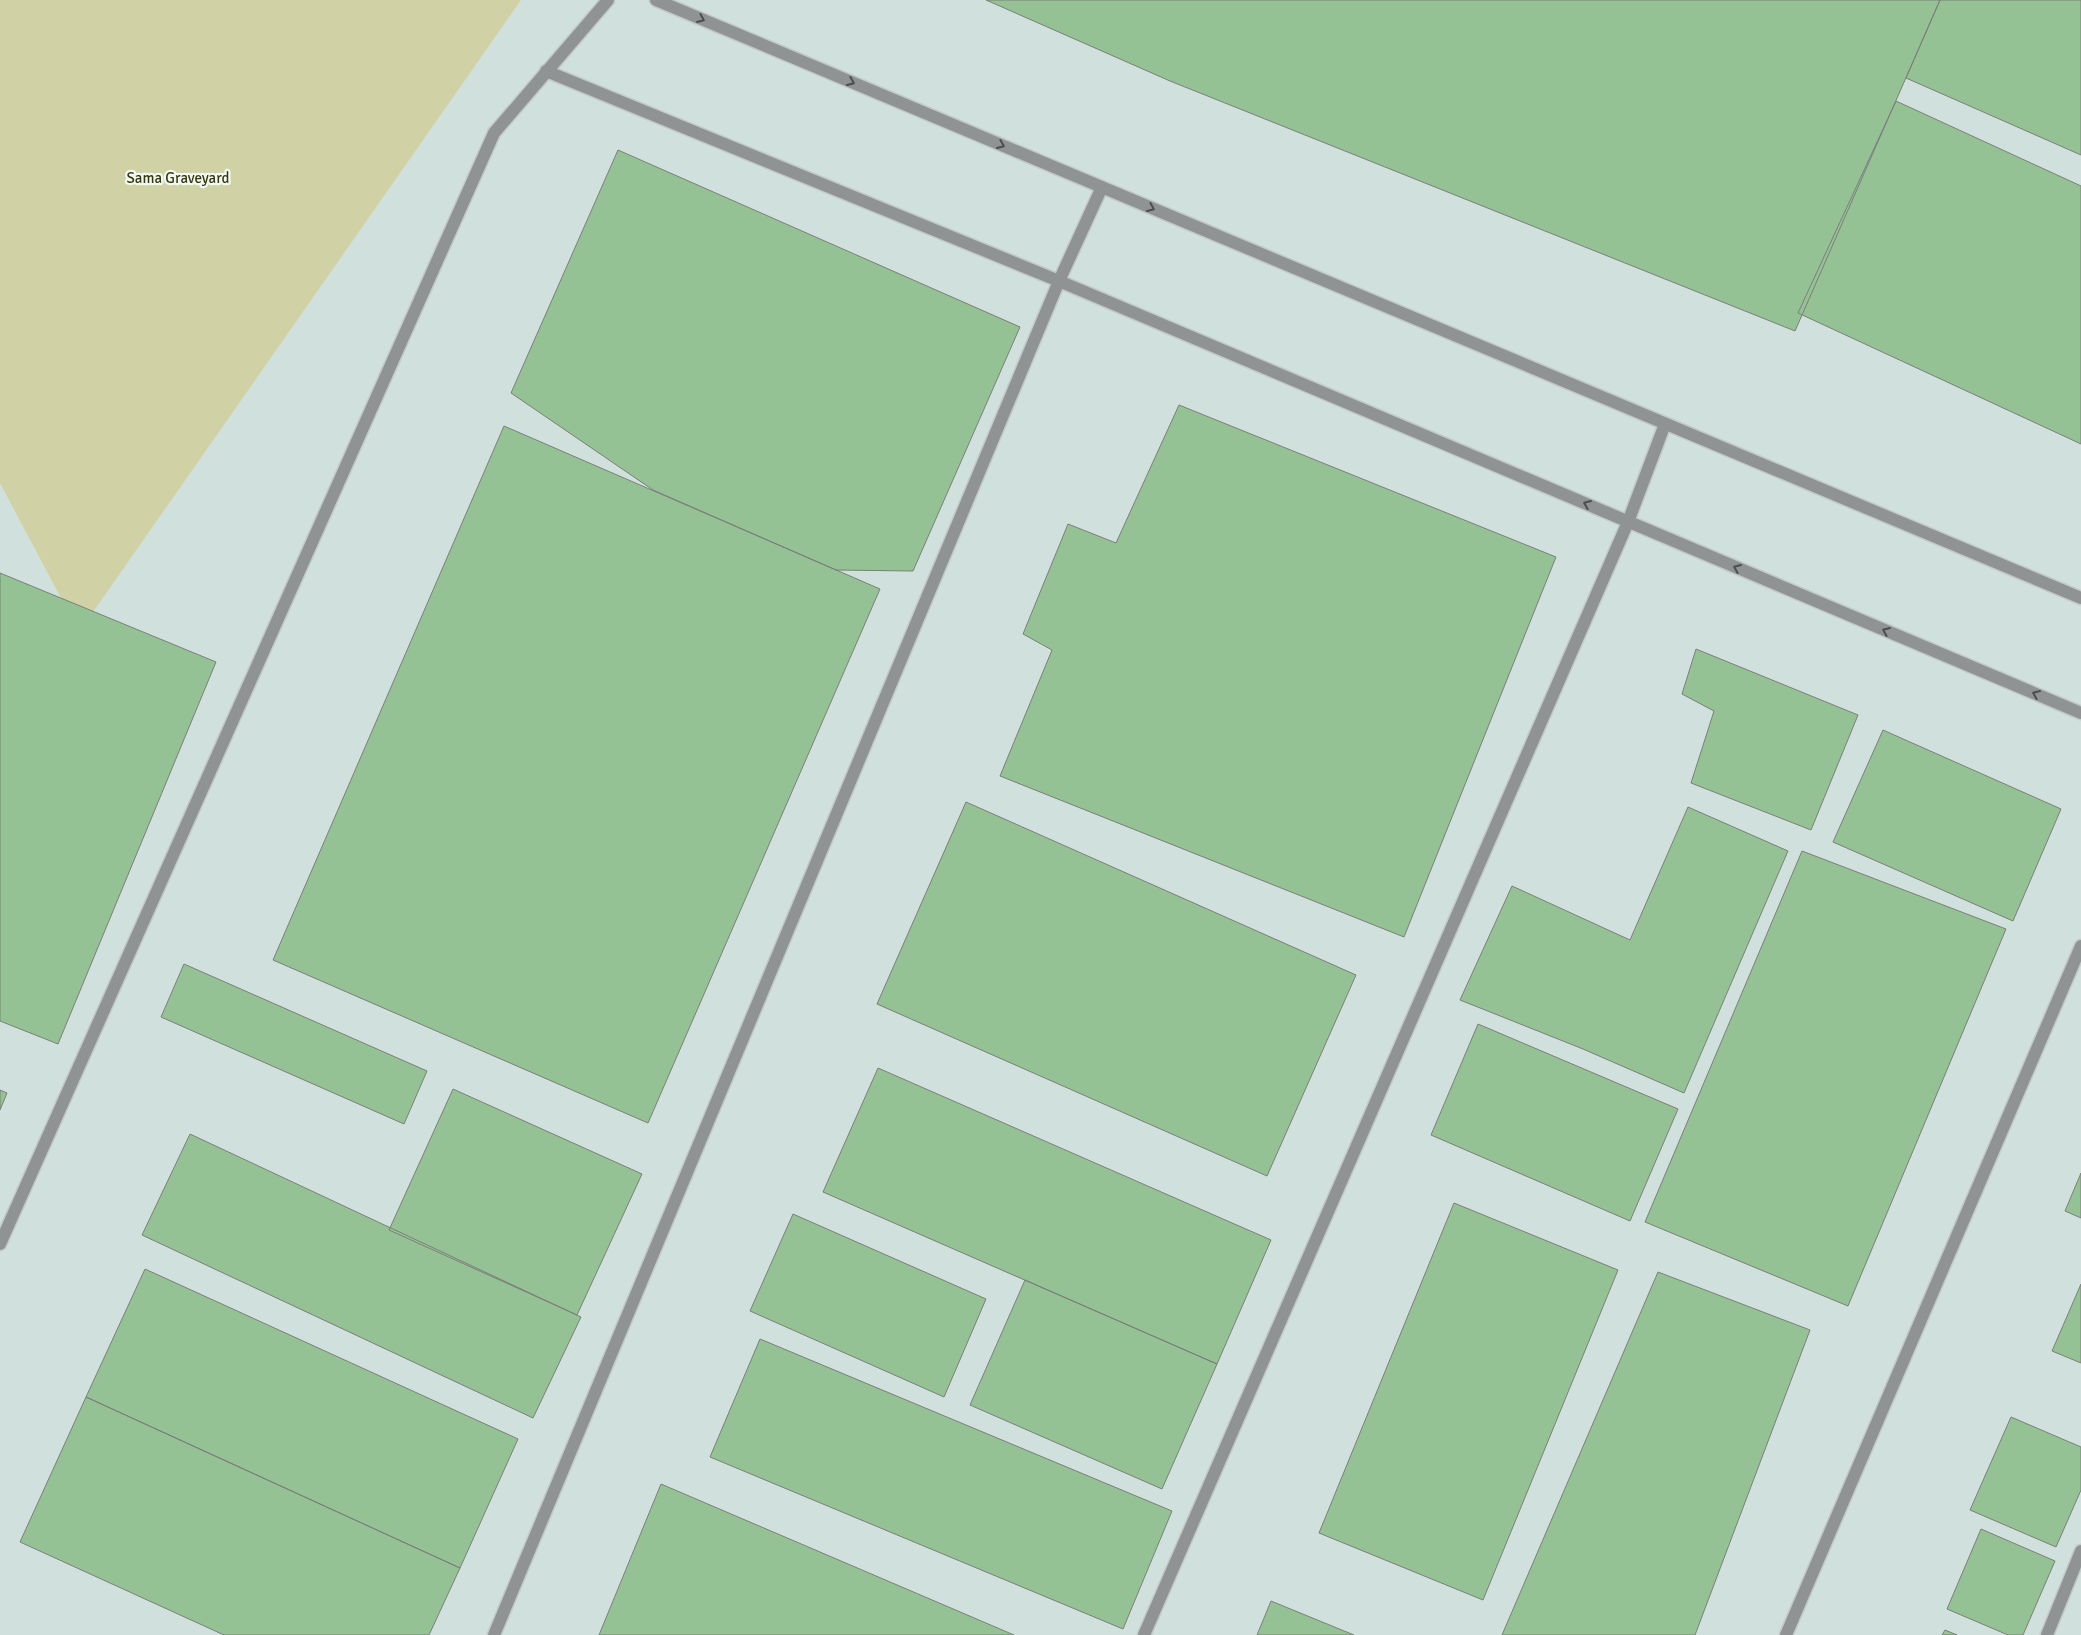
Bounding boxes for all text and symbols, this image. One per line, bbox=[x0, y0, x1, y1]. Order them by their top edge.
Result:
one-way arrow bbox=[696, 12, 705, 23]
one-way arrow bbox=[846, 75, 855, 86]
one-way arrow bbox=[996, 138, 1005, 149]
park label: Sama Graveyard bbox=[127, 169, 230, 187]
one-way arrow bbox=[1146, 201, 1155, 212]
one-way arrow bbox=[1583, 500, 1592, 511]
one-way arrow bbox=[1733, 563, 1742, 574]
one-way arrow bbox=[1883, 627, 1891, 637]
one-way arrow bbox=[2032, 690, 2041, 701]

